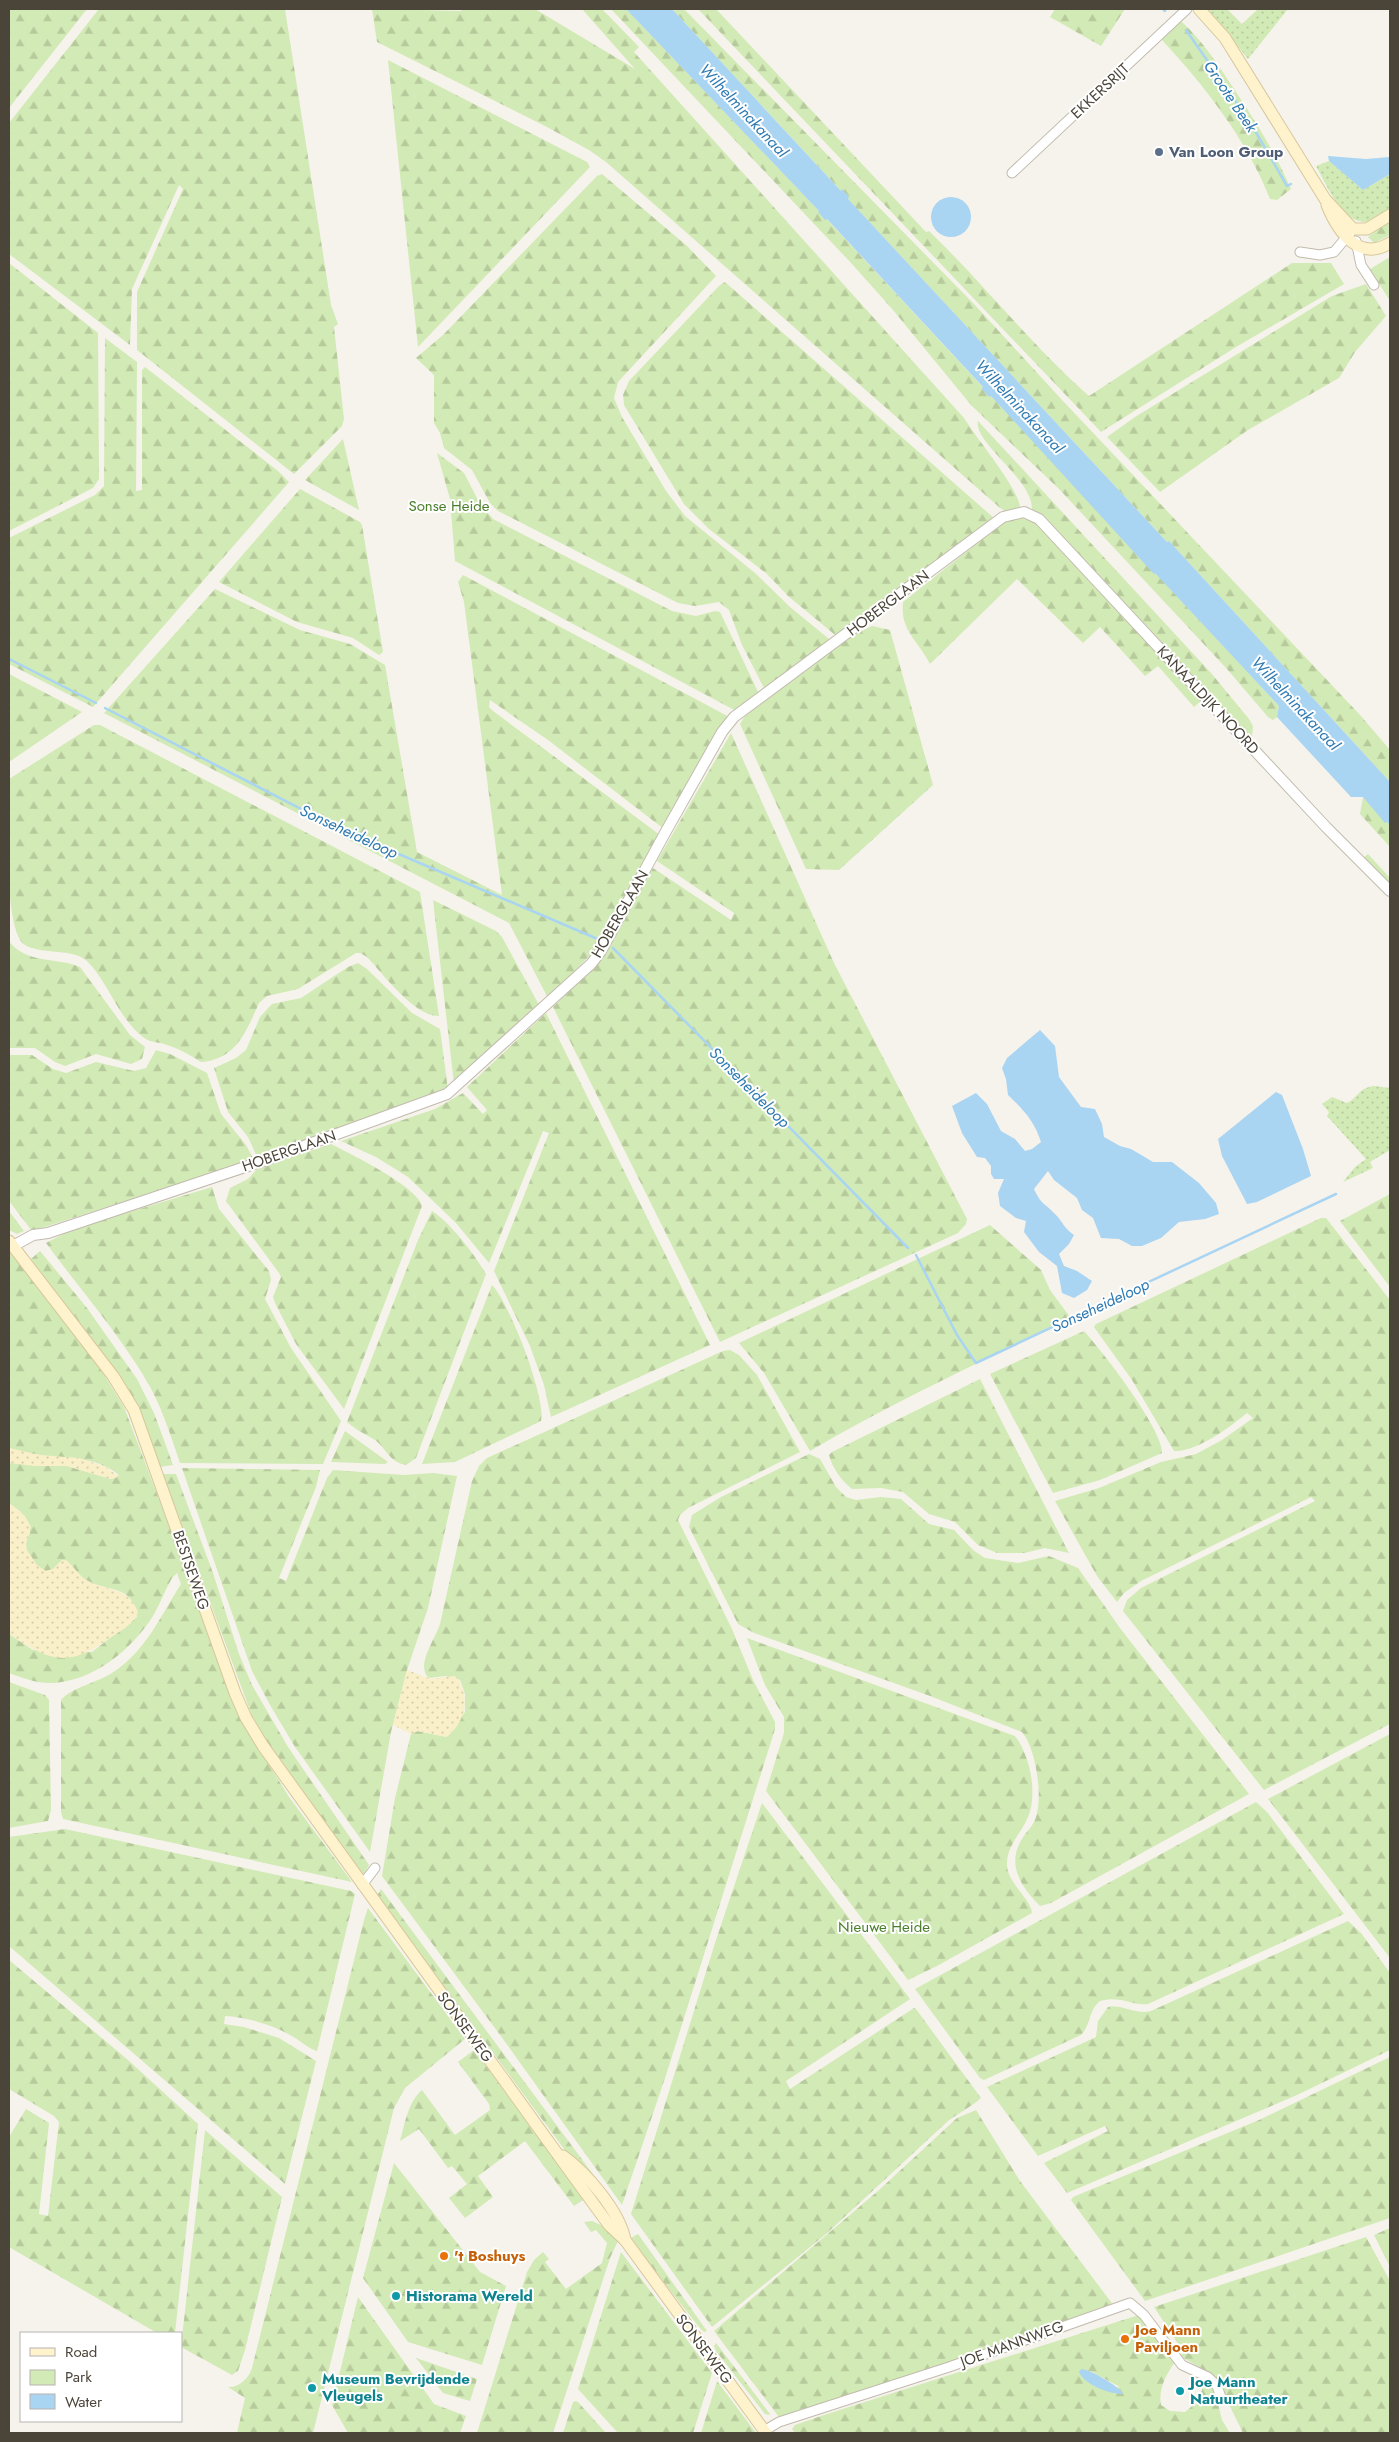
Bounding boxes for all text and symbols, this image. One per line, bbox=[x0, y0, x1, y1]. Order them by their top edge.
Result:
water label: Groote Beek bbox=[1198, 56, 1264, 138]
water label: Wilhelminakanaal bbox=[694, 58, 794, 163]
street label: EKKERSRIJT bbox=[1066, 58, 1134, 124]
place label: Van Loon Group bbox=[1168, 141, 1283, 163]
marker: Van Loon Group bbox=[1153, 146, 1165, 158]
water label: Wilhelminakanaal bbox=[970, 354, 1070, 459]
park label: Sonse Heide bbox=[408, 495, 490, 517]
street label: HOBERGLAAN bbox=[842, 565, 934, 641]
street label: KANAALDIJK NOORD bbox=[1152, 641, 1264, 759]
water label: Wilhelminakanaal bbox=[1246, 651, 1346, 756]
water label: Sonseheideloop bbox=[296, 799, 402, 864]
street label: HOBERGLAAN bbox=[586, 866, 654, 962]
water label: Sonseheideloop bbox=[704, 1042, 795, 1133]
street label: HOBERGLAAN bbox=[239, 1125, 339, 1177]
water label: Sonseheideloop bbox=[1047, 1273, 1153, 1338]
street label: BESTSEWEG bbox=[167, 1527, 215, 1613]
park label: Nieuwe Heide bbox=[838, 1916, 930, 1938]
street label: SONSEWEG bbox=[432, 1987, 498, 2067]
place label: 't Boshuys bbox=[454, 2245, 526, 2267]
marker: 't Boshuys bbox=[438, 2250, 450, 2262]
place label: Historama Wereld bbox=[406, 2285, 533, 2307]
marker: Historama Wereld bbox=[390, 2290, 402, 2302]
street label: SONSEWEG bbox=[670, 2309, 738, 2389]
street label: JOE MANNWEG bbox=[956, 2315, 1067, 2374]
place label: Joe Mann Paviljoen bbox=[1132, 2319, 1201, 2358]
legend bbox=[20, 2332, 182, 2422]
marker: Joe Mann Paviljoen bbox=[1119, 2333, 1131, 2345]
text: Road bbox=[65, 2341, 97, 2363]
text: Park bbox=[65, 2366, 92, 2388]
place label: Museum Bevrijdende Vleugels bbox=[321, 2368, 470, 2407]
place label: Joe Mann Natuurtheater bbox=[1187, 2371, 1289, 2410]
marker: Museum Bevrijdende Vleugels bbox=[306, 2382, 318, 2394]
marker: Joe Mann Natuurtheater bbox=[1174, 2385, 1186, 2397]
text: Water bbox=[65, 2391, 103, 2413]

